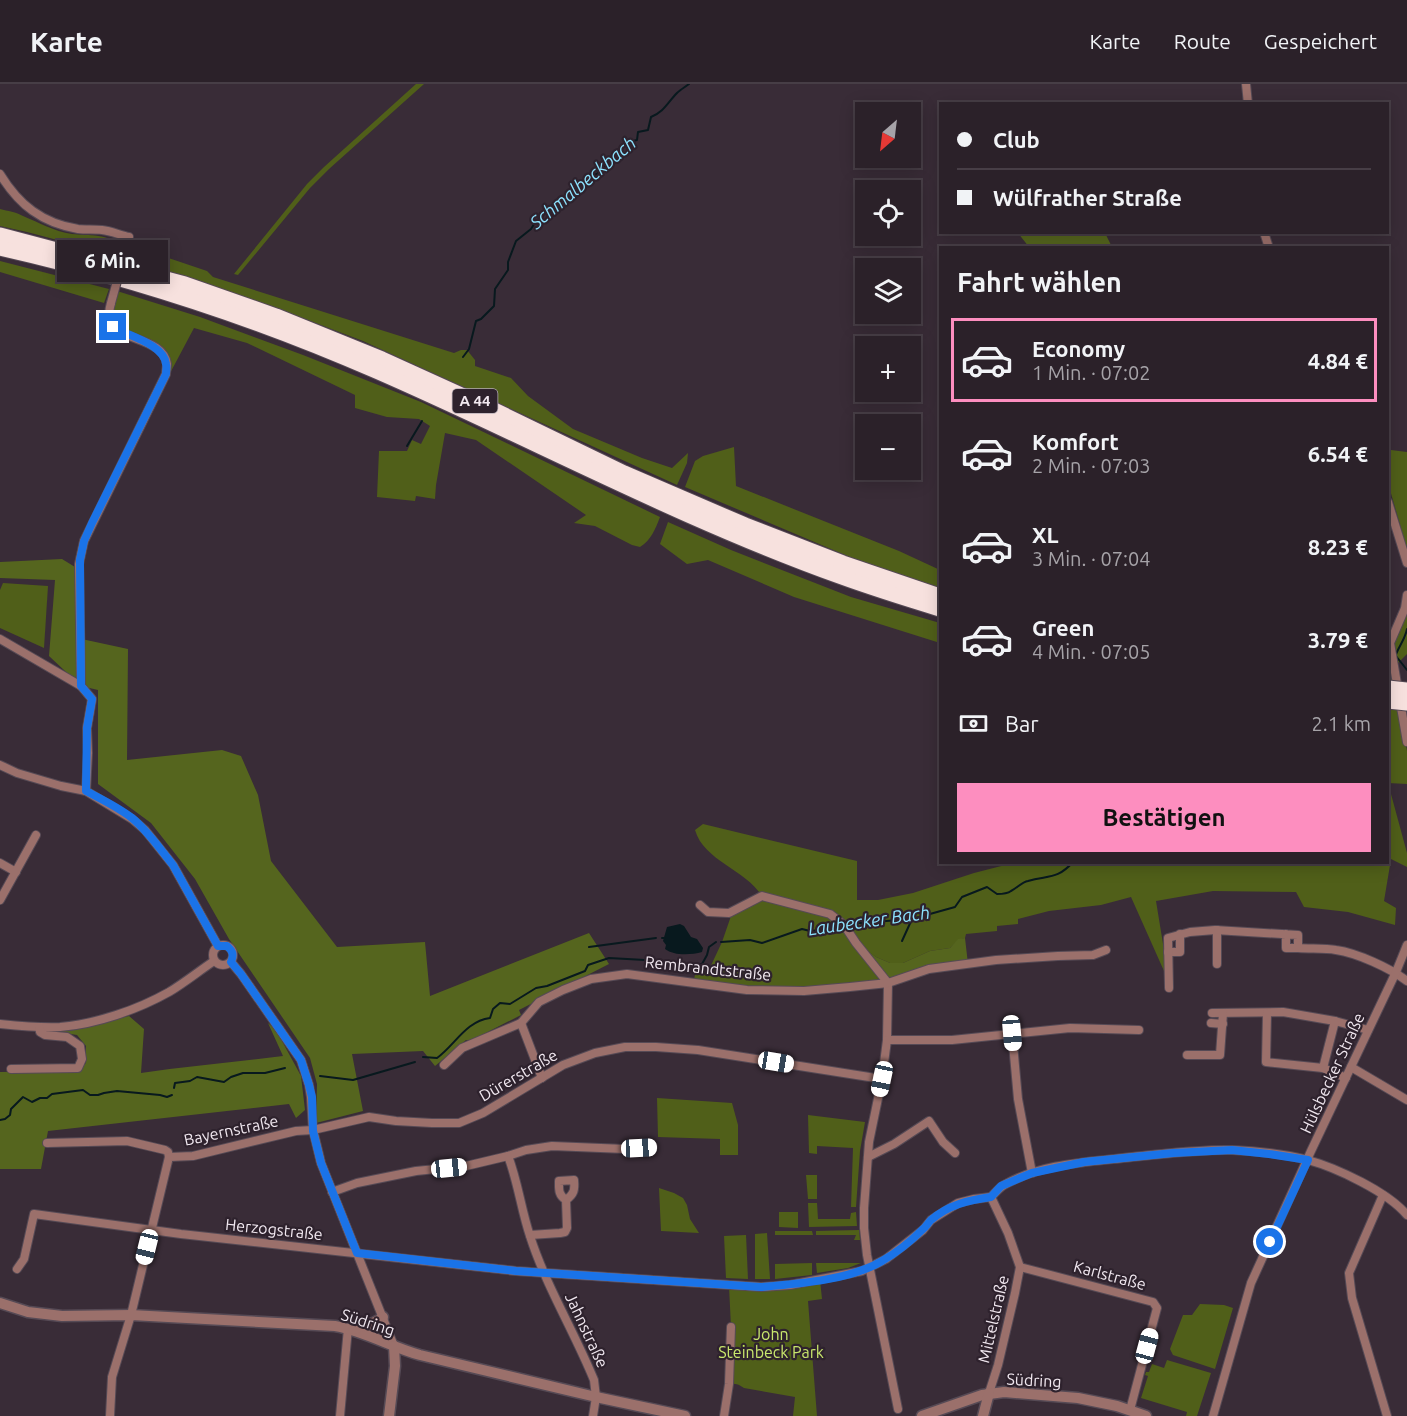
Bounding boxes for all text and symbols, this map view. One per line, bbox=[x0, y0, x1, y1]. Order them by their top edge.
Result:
text: Karte bbox=[30, 26, 103, 57]
text: Karte bbox=[1089, 29, 1141, 53]
text: Route bbox=[1174, 29, 1231, 53]
text: Gespeichert bbox=[1264, 29, 1377, 53]
north arrow bbox=[855, 102, 921, 168]
map controls bbox=[855, 102, 921, 480]
text: Club bbox=[993, 127, 1040, 152]
water label: Schmalbeckbach bbox=[525, 132, 639, 233]
button: locate bbox=[855, 180, 921, 246]
text: Wülfrather Straße bbox=[993, 185, 1182, 210]
callout: 6 Min. bbox=[57, 240, 168, 282]
text: 6 Min. bbox=[85, 249, 141, 272]
button: layers bbox=[855, 258, 921, 324]
text: Fahrt wählen bbox=[957, 267, 1122, 297]
route end bbox=[99, 313, 126, 340]
icon: car bbox=[960, 333, 1014, 387]
button: + bbox=[855, 336, 921, 402]
text: Economy bbox=[1032, 336, 1125, 361]
text: 4.84 € bbox=[1308, 348, 1368, 373]
text: 1 Min. · 07:02 bbox=[1032, 361, 1151, 384]
road number: A 44 bbox=[452, 389, 498, 413]
button: − bbox=[855, 414, 921, 480]
icon: car bbox=[960, 426, 1014, 480]
text: Komfort bbox=[1032, 429, 1119, 454]
text: 6.54 € bbox=[1308, 441, 1368, 466]
text: 2 Min. · 07:03 bbox=[1032, 454, 1151, 477]
icon: car bbox=[960, 519, 1014, 573]
text: XL bbox=[1032, 522, 1059, 547]
text: 8.23 € bbox=[1308, 534, 1368, 559]
text: 3 Min. · 07:04 bbox=[1032, 547, 1151, 570]
icon: car bbox=[960, 612, 1014, 666]
text: Green bbox=[1032, 615, 1094, 640]
text: 3.79 € bbox=[1308, 627, 1368, 652]
text: 4 Min. · 07:05 bbox=[1032, 640, 1151, 663]
icon: cash bbox=[957, 707, 990, 740]
text: Bar bbox=[1005, 711, 1039, 736]
text: 2.1 km bbox=[1312, 712, 1371, 735]
button: Bestätigen bbox=[957, 783, 1371, 852]
water label: Laubecker Bach bbox=[807, 902, 931, 938]
street label: Rembrandtstraße bbox=[644, 952, 772, 984]
street label: Hülsbecker Straße bbox=[1296, 1010, 1368, 1136]
car bbox=[1001, 1014, 1023, 1052]
street label: Dürerstraße bbox=[476, 1045, 560, 1105]
car bbox=[757, 1050, 795, 1074]
car bbox=[869, 1060, 895, 1098]
street label: Bayernstraße bbox=[182, 1111, 280, 1149]
car bbox=[621, 1138, 657, 1158]
car bbox=[430, 1157, 468, 1179]
street label: Herzogstraße bbox=[224, 1215, 324, 1243]
car bbox=[134, 1227, 160, 1267]
route start bbox=[1256, 1228, 1283, 1255]
street label: Karlstraße bbox=[1072, 1257, 1148, 1293]
street label: Mittelstraße bbox=[974, 1273, 1012, 1365]
street label: Jahnstraße bbox=[562, 1290, 612, 1370]
street label: Südring bbox=[339, 1305, 397, 1339]
park label: John Steinbeck Park bbox=[718, 1325, 824, 1361]
car bbox=[1134, 1326, 1160, 1366]
street label: Südring bbox=[1006, 1370, 1062, 1390]

